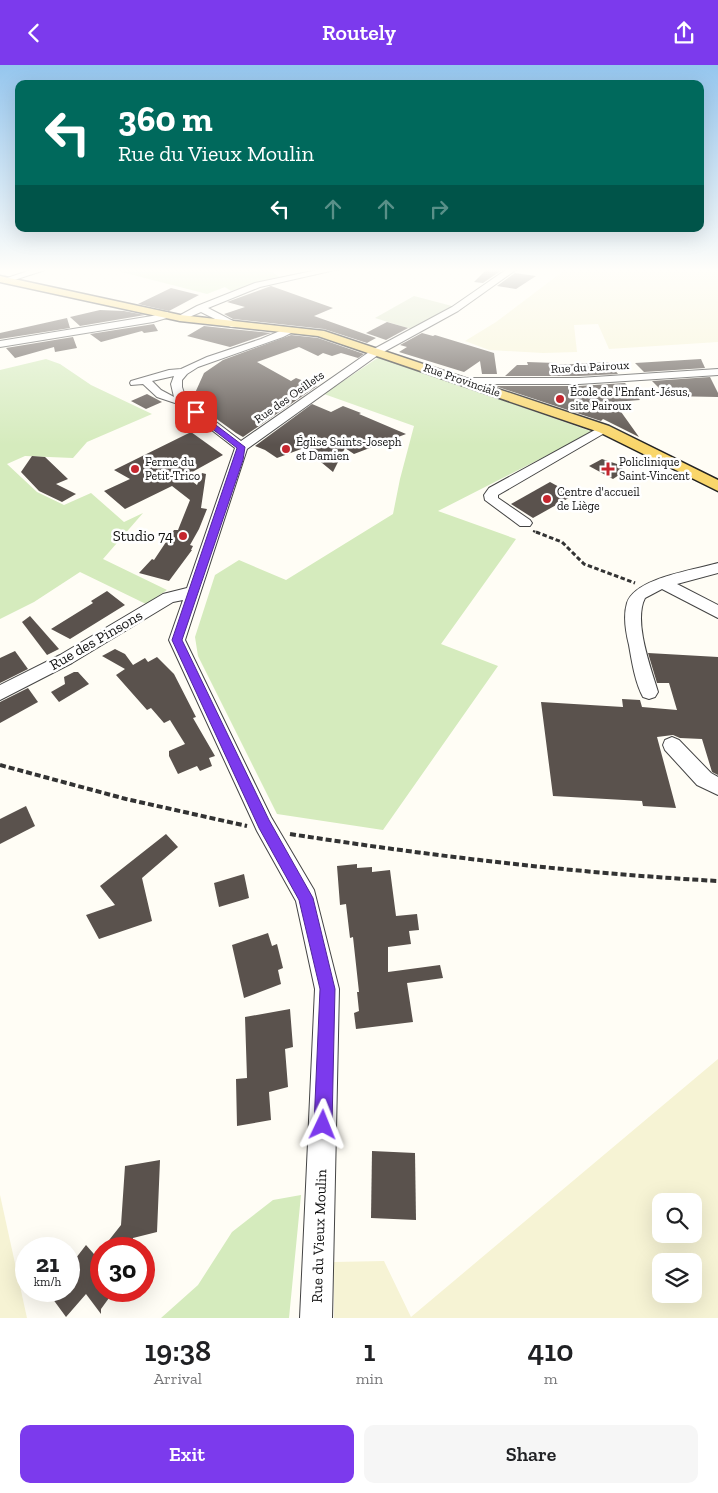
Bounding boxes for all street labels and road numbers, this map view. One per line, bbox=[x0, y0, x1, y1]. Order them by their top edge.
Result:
street label: Rue du Pairoux bbox=[550, 358, 630, 376]
street label: Rue Provinciale bbox=[422, 360, 503, 400]
street label: Rue des Oeillets bbox=[251, 368, 327, 426]
street label: Rue des Pinsons bbox=[46, 606, 146, 674]
street label: Rue du Vieux Moulin bbox=[308, 1168, 330, 1303]

